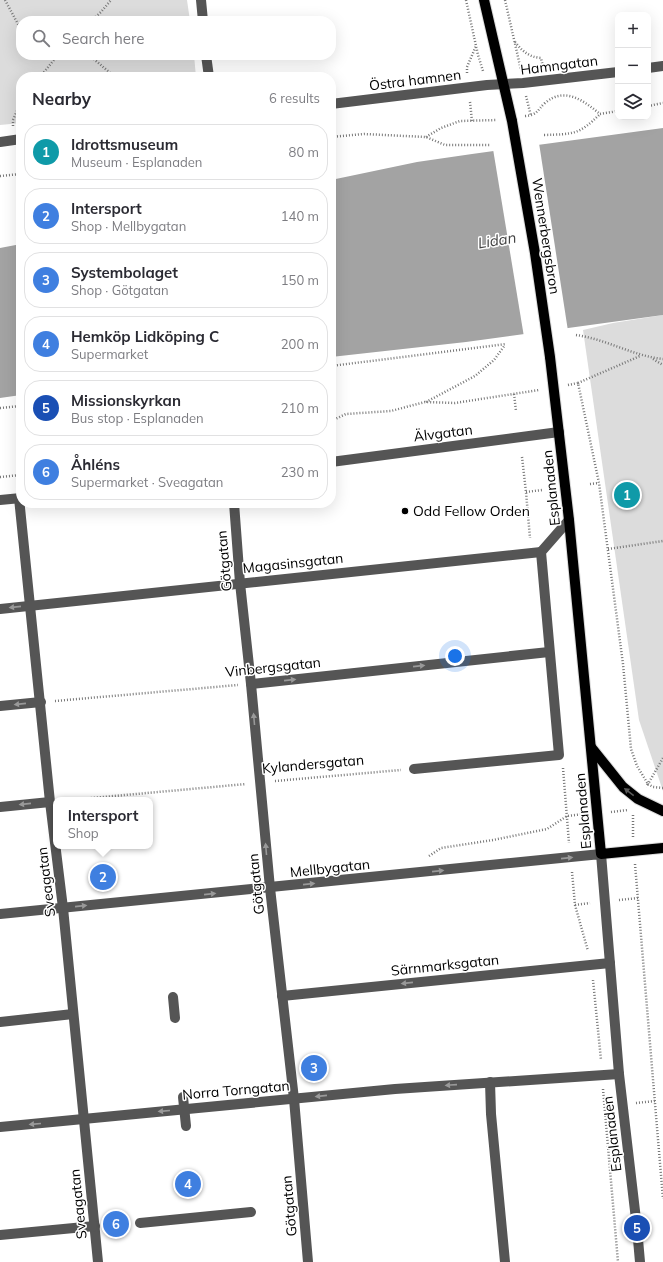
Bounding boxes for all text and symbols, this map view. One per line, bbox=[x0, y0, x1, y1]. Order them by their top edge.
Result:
map controls bbox=[615, 12, 651, 120]
button: + bbox=[615, 12, 651, 48]
search box bbox=[16, 16, 336, 60]
icon: search bbox=[30, 27, 52, 49]
text: Search here bbox=[62, 29, 144, 48]
button: − bbox=[615, 48, 651, 84]
street label: Hamngatan bbox=[519, 51, 599, 79]
street label: Östra hamnen bbox=[368, 65, 462, 95]
button: layers bbox=[615, 84, 651, 120]
text: Nearby bbox=[32, 88, 91, 109]
text: 6 results bbox=[269, 90, 320, 106]
text: Idrottsmuseum bbox=[71, 135, 178, 154]
text: 1 bbox=[42, 144, 50, 160]
text: 80 m bbox=[289, 144, 319, 160]
text: Museum · Esplanaden bbox=[71, 154, 202, 170]
street label: Wennerbergsbron bbox=[528, 177, 564, 295]
text: Intersport bbox=[71, 199, 142, 218]
text: 2 bbox=[42, 208, 50, 224]
text: 140 m bbox=[281, 208, 319, 224]
text: Shop · Mellbygatan bbox=[71, 218, 186, 234]
water label: Lidan bbox=[476, 228, 518, 252]
text: Systembolaget bbox=[71, 263, 178, 282]
text: 3 bbox=[42, 272, 50, 288]
text: 150 m bbox=[281, 272, 319, 288]
text: Shop · Götgatan bbox=[71, 282, 169, 298]
text: Hemköp Lidköping C bbox=[71, 327, 219, 346]
text: 4 bbox=[42, 336, 50, 352]
text: 200 m bbox=[281, 336, 319, 352]
text: Supermarket bbox=[71, 346, 148, 362]
text: Missionskyrkan bbox=[71, 391, 181, 410]
text: 5 bbox=[42, 400, 50, 416]
text: 210 m bbox=[281, 400, 319, 416]
text: Bus stop · Esplanaden bbox=[71, 410, 204, 426]
street label: Älvgatan bbox=[412, 420, 474, 446]
street label: Esplanaden bbox=[538, 449, 564, 527]
text: Åhléns bbox=[71, 455, 120, 474]
text: 6 bbox=[42, 464, 50, 480]
text: 230 m bbox=[281, 464, 319, 480]
text: Supermarket · Sveagatan bbox=[71, 474, 223, 490]
pin: 1 bbox=[614, 480, 640, 510]
place label: Odd Fellow Orden bbox=[413, 502, 530, 520]
marker: Odd Fellow Orden bbox=[400, 506, 410, 516]
street label: Götgatan bbox=[212, 530, 236, 592]
street label: Magasinsgatan bbox=[242, 549, 344, 577]
one-way arrow bbox=[9, 604, 21, 611]
your location bbox=[445, 646, 465, 666]
street label: Vinbergsgatan bbox=[224, 653, 322, 681]
one-way arrow bbox=[413, 663, 425, 669]
one-way arrow bbox=[284, 677, 296, 683]
one-way arrow bbox=[14, 701, 26, 707]
one-way arrow bbox=[251, 713, 258, 725]
street label: Kylandersgatan bbox=[261, 751, 365, 777]
street label: Esplanaden bbox=[571, 772, 595, 850]
one-way arrow bbox=[624, 788, 635, 797]
popup bbox=[53, 797, 153, 849]
one-way arrow bbox=[19, 801, 31, 808]
text: Intersport bbox=[68, 806, 138, 825]
text: Shop bbox=[68, 825, 99, 841]
one-way arrow bbox=[263, 843, 270, 855]
street label: Sveagatan bbox=[33, 846, 59, 918]
street label: Götgatan bbox=[244, 853, 268, 915]
one-way arrow bbox=[561, 854, 573, 861]
street label: Mellbygatan bbox=[289, 855, 371, 881]
pin: 2 bbox=[90, 862, 116, 892]
one-way arrow bbox=[432, 868, 444, 874]
one-way arrow bbox=[303, 880, 315, 887]
one-way arrow bbox=[204, 890, 216, 897]
one-way arrow bbox=[75, 903, 87, 909]
street label: Särnmarksgatan bbox=[390, 950, 500, 980]
one-way arrow bbox=[401, 980, 413, 987]
pin: 3 bbox=[301, 1053, 327, 1083]
street label: Norra Torngatan bbox=[182, 1076, 290, 1104]
one-way arrow bbox=[445, 1081, 457, 1088]
one-way arrow bbox=[315, 1093, 327, 1100]
street label: Esplanaden bbox=[598, 1095, 626, 1173]
one-way arrow bbox=[158, 1108, 170, 1115]
one-way arrow bbox=[29, 1120, 41, 1127]
street label: Sveagatan bbox=[65, 1168, 91, 1240]
pin: 4 bbox=[175, 1169, 201, 1199]
street label: Götgatan bbox=[277, 1175, 301, 1237]
pin: 6 bbox=[103, 1209, 129, 1239]
pin: 5 bbox=[624, 1213, 650, 1243]

